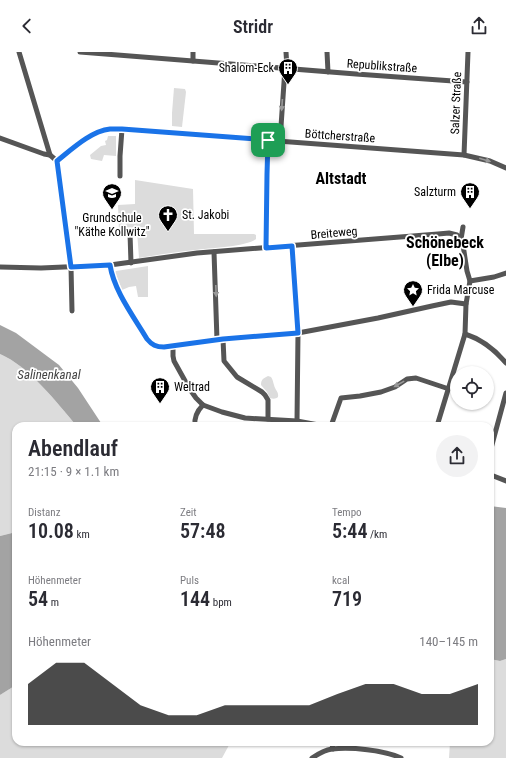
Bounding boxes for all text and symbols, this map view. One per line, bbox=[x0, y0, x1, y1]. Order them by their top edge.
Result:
icon: back bbox=[16, 15, 38, 37]
icon: share bbox=[468, 15, 490, 37]
text: Stridr bbox=[233, 16, 273, 37]
building icon: Shalom-Eck bbox=[277, 57, 299, 85]
street label: Republikstraße bbox=[346, 57, 418, 75]
place label: Shalom-Eck bbox=[219, 61, 275, 75]
street label: Salzer Straße bbox=[448, 71, 464, 135]
one-way arrow bbox=[279, 99, 286, 111]
pin bbox=[251, 123, 285, 157]
street label: Böttcherstraße bbox=[304, 127, 376, 145]
icon: arrive bbox=[257, 129, 279, 151]
one-way arrow bbox=[480, 157, 492, 163]
district label: Altstadt bbox=[315, 169, 367, 188]
building icon: Salzturm bbox=[459, 181, 481, 209]
school or university icon: Grundschule "Käthe Kollwitz" bbox=[101, 182, 123, 210]
place label: Salzturm bbox=[414, 185, 456, 199]
church icon: St. Jakobi bbox=[157, 204, 179, 232]
place label: St. Jakobi bbox=[182, 208, 229, 222]
place label: Grundschule "Käthe Kollwitz" bbox=[75, 211, 150, 239]
street label: Breiteweg bbox=[310, 224, 358, 242]
district label: Schönebeck (Elbe) bbox=[406, 233, 484, 270]
place icon: Frida Marcuse bbox=[402, 279, 424, 307]
place label: Frida Marcuse bbox=[427, 283, 495, 297]
one-way arrow bbox=[212, 285, 219, 297]
map controls bbox=[450, 366, 494, 410]
button: locate bbox=[450, 366, 494, 410]
water label: Salinenkanal bbox=[17, 367, 82, 382]
building icon: Weltrad bbox=[149, 376, 171, 404]
place label: Weltrad bbox=[174, 380, 210, 394]
one-way arrow bbox=[393, 381, 405, 387]
button: share bbox=[436, 435, 478, 477]
text: Abendlauf bbox=[28, 436, 118, 461]
text: 21:15 · 9 × 1.1 km bbox=[28, 464, 119, 479]
text: Distanz bbox=[28, 506, 61, 519]
text: Zeit bbox=[180, 506, 197, 519]
text: Tempo bbox=[332, 506, 362, 519]
text: 10.08 bbox=[28, 519, 74, 543]
text: 57:48 bbox=[180, 519, 226, 543]
text: 5:44 bbox=[332, 519, 367, 543]
text: km bbox=[74, 528, 90, 541]
text: /km bbox=[367, 528, 387, 541]
text: Höhenmeter bbox=[28, 574, 81, 587]
text: Puls bbox=[180, 574, 199, 587]
text: kcal bbox=[332, 574, 350, 587]
text: 54 bbox=[28, 587, 48, 611]
text: 144 bbox=[180, 587, 210, 611]
text: 719 bbox=[332, 587, 362, 611]
text: m bbox=[48, 596, 59, 609]
text: bpm bbox=[210, 596, 232, 609]
text: Höhenmeter bbox=[28, 634, 91, 649]
text: 140–145 m bbox=[419, 634, 478, 649]

